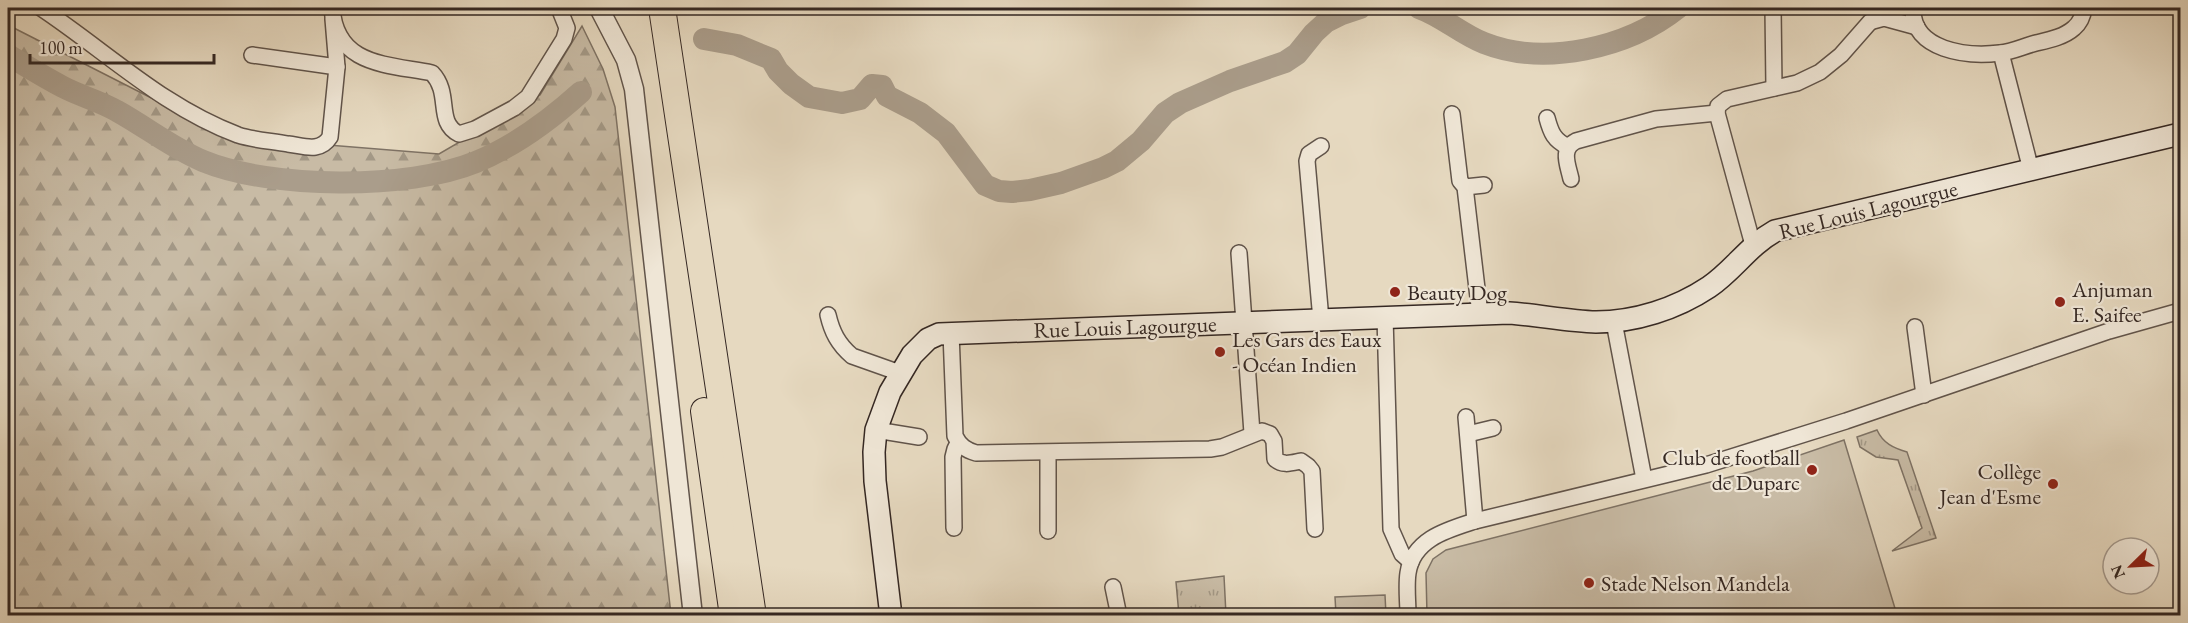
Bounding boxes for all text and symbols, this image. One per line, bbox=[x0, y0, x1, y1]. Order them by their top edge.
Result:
scale bar bbox=[30, 27, 214, 65]
text: 100 m bbox=[39, 36, 83, 59]
street label: Rue Louis Lagourgue bbox=[1776, 174, 1961, 246]
place label: Anjuman E. Saifee bbox=[2071, 275, 2153, 329]
place label: Beauty Dog bbox=[1407, 278, 1507, 307]
marker: Beauty Dog bbox=[1388, 285, 1402, 299]
marker: Anjuman E. Saifee bbox=[2053, 295, 2067, 309]
street label: Rue Louis Lagourgue bbox=[1033, 309, 1217, 345]
place label: Les Gars des Eaux - Océan Indien bbox=[1232, 325, 1382, 379]
marker: Les Gars des Eaux - Océan Indien bbox=[1213, 345, 1227, 359]
place label: Club de football de Duparc bbox=[1662, 443, 1800, 497]
place label: Collège Jean d'Esme bbox=[1937, 457, 2041, 511]
marker: Club de football de Duparc bbox=[1805, 463, 1819, 477]
marker: Collège Jean d'Esme bbox=[2046, 477, 2060, 491]
north arrow bbox=[2101, 536, 2161, 596]
text: N bbox=[2106, 562, 2130, 582]
place label: Stade Nelson Mandela bbox=[1601, 569, 1790, 598]
marker: Stade Nelson Mandela bbox=[1582, 576, 1596, 590]

